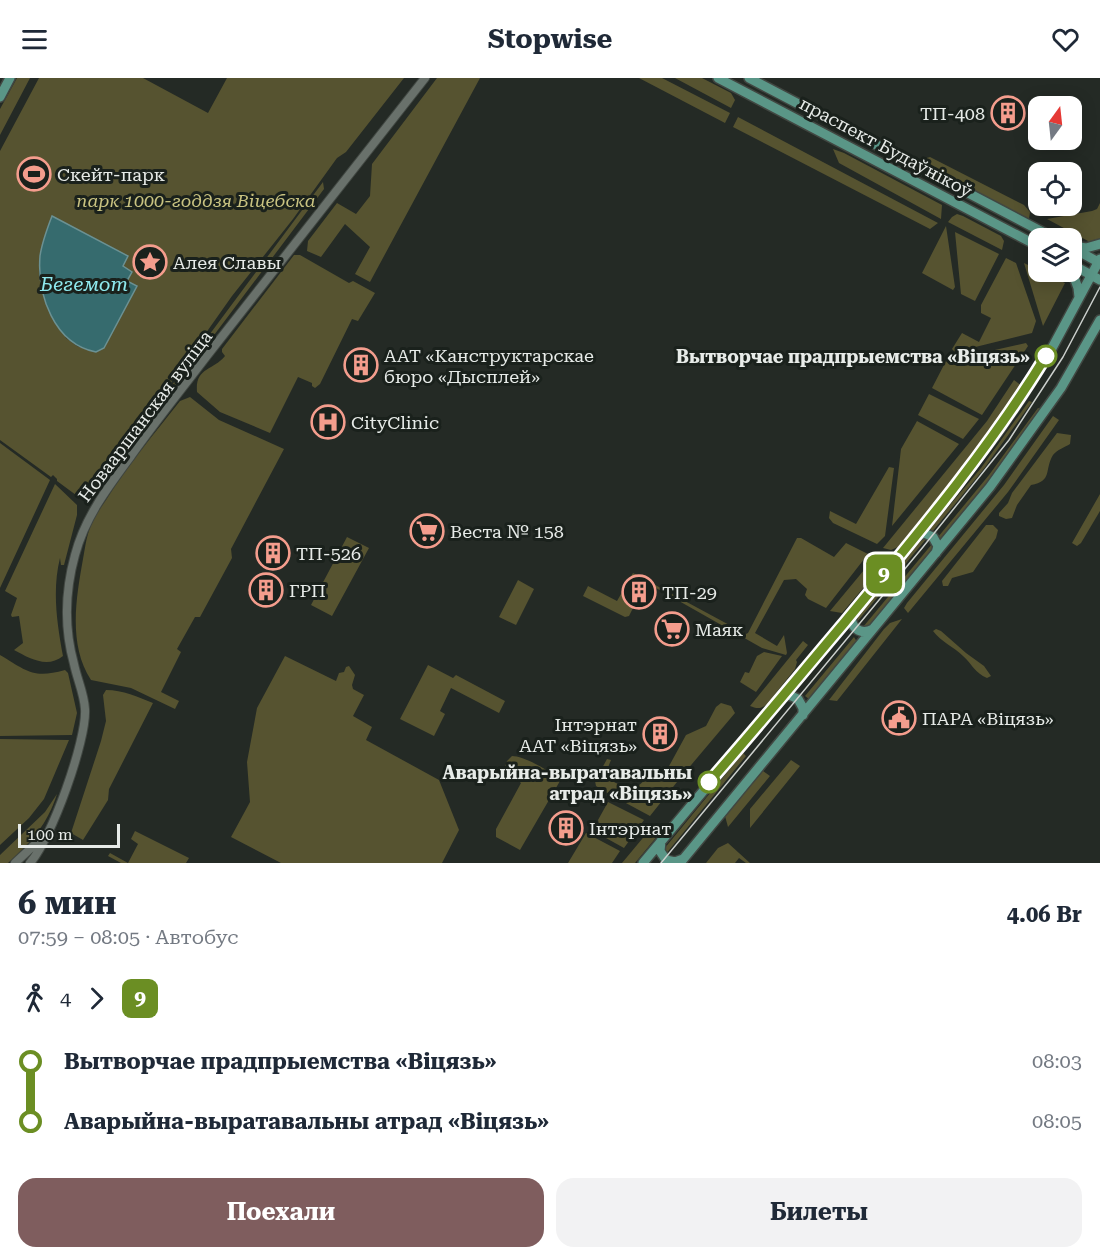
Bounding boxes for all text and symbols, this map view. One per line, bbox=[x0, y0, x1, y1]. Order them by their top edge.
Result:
icon: menu bbox=[18, 23, 51, 56]
text: Stopwise bbox=[488, 23, 612, 55]
icon: heart bbox=[1049, 23, 1082, 56]
street label: праспект Будаўнікоў bbox=[796, 92, 976, 202]
building icon: ТП-408 bbox=[990, 95, 1026, 131]
north arrow bbox=[1028, 96, 1082, 150]
map controls bbox=[1028, 96, 1082, 282]
place label: ТП-408 bbox=[920, 103, 985, 124]
sports icon: Скейт-парк bbox=[16, 156, 52, 192]
button: locate bbox=[1028, 162, 1082, 216]
place label: Скейт-парк bbox=[57, 164, 165, 185]
park label: парк 1000-годдзя Віцебска bbox=[76, 190, 316, 211]
button: layers bbox=[1028, 228, 1082, 282]
place icon: Алея Славы bbox=[132, 244, 168, 280]
place label: Алея Славы bbox=[173, 252, 282, 273]
water label: Бегемот bbox=[39, 272, 128, 296]
street label: Новааршанская вуліца bbox=[74, 326, 216, 506]
place label: ААТ «Канструктарскае бюро «Дысплей» bbox=[384, 345, 594, 387]
marker: Вытворчае прадпрыемства «Віцязь» bbox=[1035, 345, 1057, 367]
place label: Вытворчае прадпрыемства «Віцязь» bbox=[676, 346, 1030, 367]
building icon: ААТ «Канструктарскае бюро «Дысплей» bbox=[343, 347, 379, 383]
hospital icon: CityClinic bbox=[310, 404, 346, 440]
place label: CityClinic bbox=[351, 412, 439, 433]
supermarket icon: Веста № 158 bbox=[409, 513, 445, 549]
place label: Веста № 158 bbox=[450, 521, 564, 542]
building icon: ТП-526 bbox=[255, 535, 291, 571]
place label: ТП-526 bbox=[296, 543, 361, 564]
line badge: 9 bbox=[864, 554, 904, 594]
text: 9 bbox=[878, 562, 890, 586]
building icon: ГРП bbox=[248, 572, 284, 608]
building icon: ТП-29 bbox=[621, 574, 657, 610]
place label: ГРП bbox=[289, 580, 326, 601]
place label: ТП-29 bbox=[662, 582, 717, 603]
supermarket icon: Маяк bbox=[654, 611, 690, 647]
place label: Маяк bbox=[695, 619, 743, 640]
public building icon: ПАРА «Віцязь» bbox=[881, 700, 917, 736]
place label: ПАРА «Віцязь» bbox=[922, 708, 1054, 729]
place label: Інтэрнат ААТ «Віцязь» bbox=[519, 714, 637, 756]
building icon: Інтэрнат ААТ «Віцязь» bbox=[642, 716, 678, 752]
place label: Аварыйна-выратавальны атрад «Віцязь» bbox=[442, 762, 692, 804]
marker: Аварыйна-выратавальны атрад «Віцязь» bbox=[698, 771, 720, 793]
building icon: Інтэрнат bbox=[548, 810, 584, 846]
place label: Інтэрнат bbox=[589, 818, 671, 839]
scale bar bbox=[18, 821, 120, 848]
text: 100 m bbox=[27, 825, 73, 844]
text: 6 мин bbox=[18, 883, 117, 922]
text: 4.06 Br bbox=[1007, 902, 1082, 927]
text: 07:59 – 08:05 · Автобус bbox=[18, 925, 238, 949]
icon: walk bbox=[18, 982, 51, 1015]
icon: forward bbox=[80, 982, 113, 1015]
text: 4 bbox=[60, 986, 71, 1010]
text: 9 bbox=[134, 986, 146, 1010]
text: Вытворчае прадпрыемства «Віцязь» bbox=[64, 1049, 497, 1074]
text: 08:03 bbox=[1032, 1049, 1082, 1073]
text: Аварыйна-выратавальны атрад «Віцязь» bbox=[64, 1109, 549, 1134]
text: 08:05 bbox=[1032, 1109, 1082, 1133]
button: Поехали bbox=[18, 1178, 544, 1247]
button: Билеты bbox=[556, 1178, 1082, 1247]

